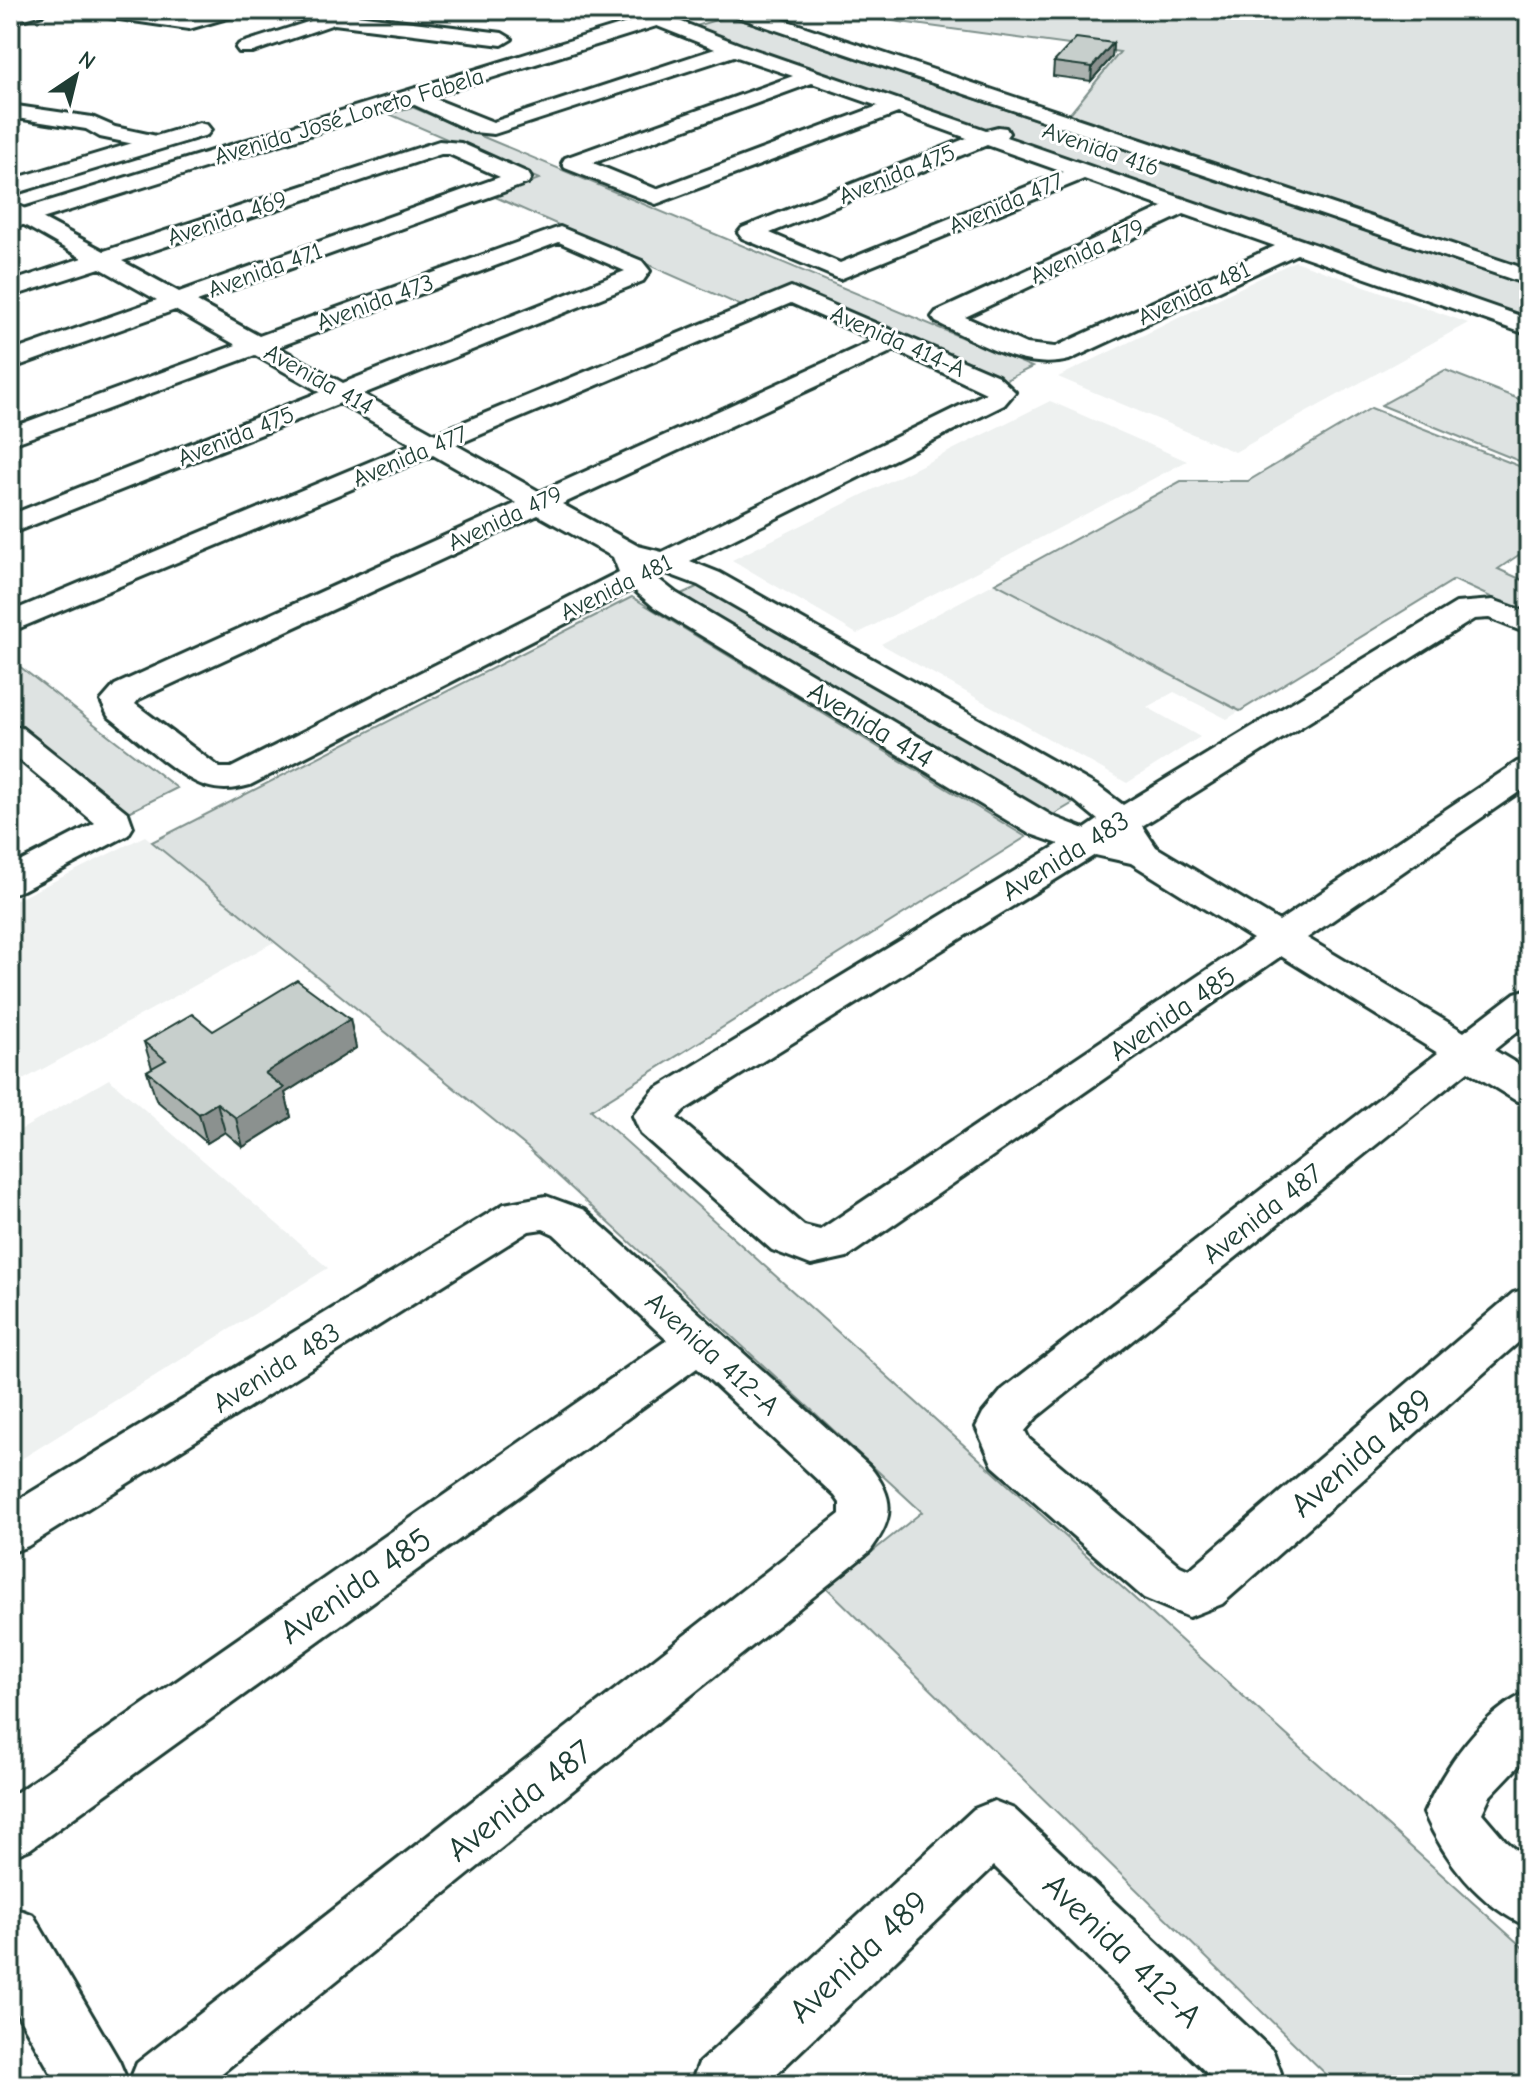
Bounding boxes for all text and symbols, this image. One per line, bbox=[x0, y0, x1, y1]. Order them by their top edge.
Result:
north arrow bbox=[36, 36, 116, 116]
text: N bbox=[74, 46, 100, 75]
street label: Avenida José Loreto Fabela bbox=[211, 62, 487, 170]
street label: Avenida 416 bbox=[1039, 116, 1163, 182]
street label: Avenida 475 bbox=[835, 138, 959, 210]
street label: Avenida 477 bbox=[945, 166, 1067, 240]
street label: Avenida 469 bbox=[163, 184, 291, 252]
street label: Avenida 479 bbox=[1025, 212, 1149, 290]
street label: Avenida 471 bbox=[204, 236, 326, 304]
street label: Avenida 481 bbox=[1133, 255, 1255, 331]
street label: Avenida 473 bbox=[313, 268, 437, 336]
street label: Avenida 414-A bbox=[827, 299, 969, 383]
street label: Avenida 414 bbox=[260, 338, 378, 420]
street label: Avenida 475 bbox=[174, 400, 298, 472]
street label: Avenida 477 bbox=[349, 419, 471, 493]
street label: Avenida 479 bbox=[443, 479, 567, 557]
street label: Avenida 481 bbox=[556, 548, 676, 626]
street label: Avenida 414 bbox=[802, 675, 939, 775]
street label: Avenida 483 bbox=[996, 804, 1135, 908]
street label: Avenida 485 bbox=[1103, 960, 1242, 1068]
street label: Avenida 487 bbox=[1196, 1157, 1329, 1270]
street label: Avenida 412-A bbox=[639, 1285, 786, 1422]
street label: Avenida 483 bbox=[207, 1316, 346, 1420]
street label: Avenida 489 bbox=[1282, 1380, 1441, 1526]
street label: Avenida 485 bbox=[272, 1519, 439, 1653]
street label: Avenida 487 bbox=[439, 1732, 600, 1870]
street label: Avenida 412-A bbox=[1035, 1865, 1210, 2036]
street label: Avenida 489 bbox=[781, 1882, 937, 2031]

